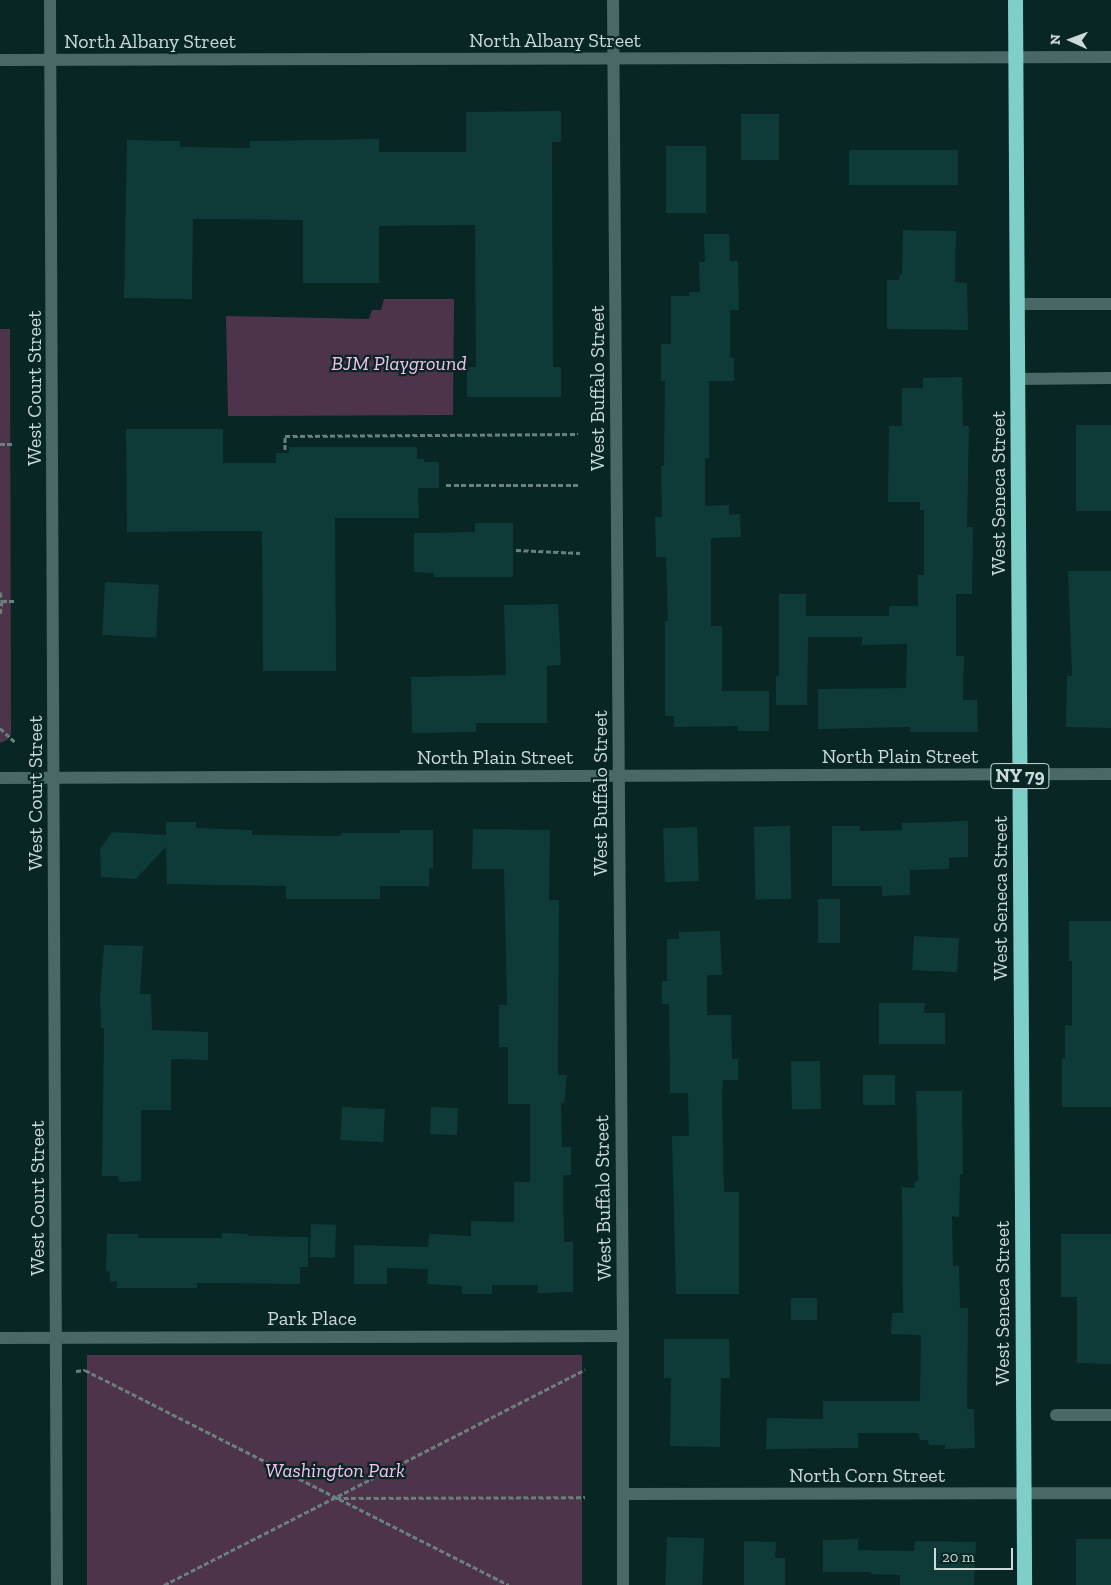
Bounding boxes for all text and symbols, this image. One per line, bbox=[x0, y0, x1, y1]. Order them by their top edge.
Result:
north arrow bbox=[1046, 15, 1096, 65]
street label: North Albany Street bbox=[468, 28, 642, 52]
street label: North Albany Street bbox=[63, 29, 237, 53]
text: N bbox=[1047, 34, 1064, 45]
street label: West Buffalo Street bbox=[585, 305, 609, 471]
street label: West Court Street bbox=[22, 310, 46, 466]
park label: BJM Playground bbox=[331, 351, 467, 375]
street label: West Seneca Street bbox=[986, 411, 1010, 575]
street label: West Buffalo Street bbox=[588, 710, 612, 876]
street label: West Court Street bbox=[23, 715, 47, 871]
street label: North Plain Street bbox=[822, 744, 978, 768]
street label: North Plain Street bbox=[417, 745, 573, 769]
road number: NY 79 bbox=[990, 759, 1050, 792]
street label: West Seneca Street bbox=[988, 816, 1012, 980]
street label: West Buffalo Street bbox=[590, 1115, 616, 1281]
street label: West Court Street bbox=[25, 1120, 49, 1276]
street label: West Seneca Street bbox=[990, 1221, 1014, 1385]
street label: Park Place bbox=[267, 1306, 357, 1330]
park label: Washington Park bbox=[265, 1458, 405, 1482]
street label: North Corn Street bbox=[789, 1463, 945, 1487]
scale bar bbox=[936, 1538, 1015, 1570]
text: 20 m bbox=[942, 1548, 975, 1566]

